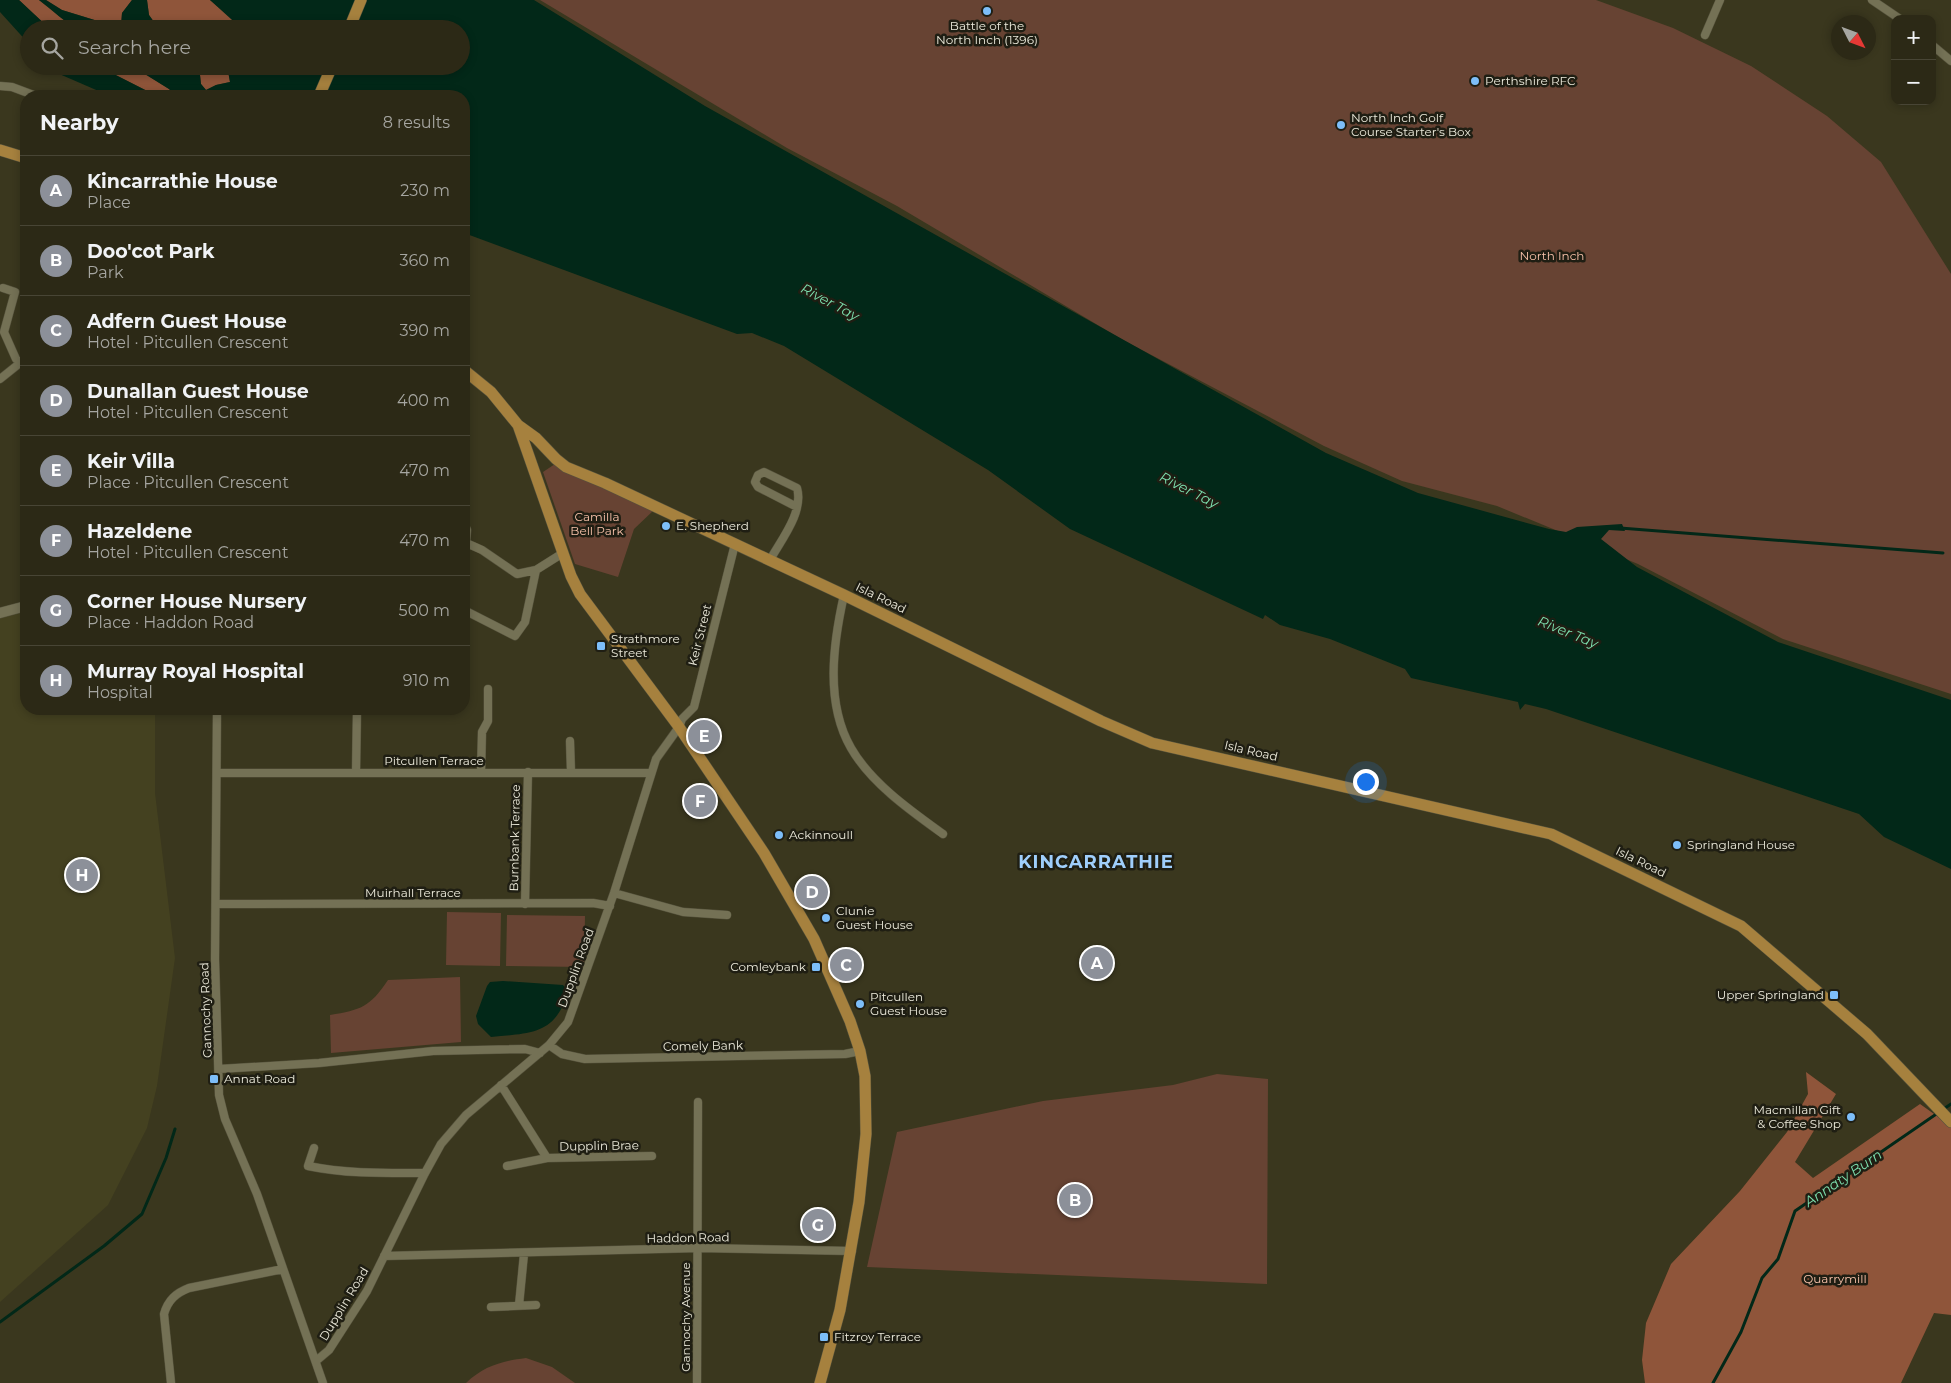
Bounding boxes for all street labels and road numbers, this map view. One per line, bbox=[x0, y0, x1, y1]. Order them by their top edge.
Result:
street label: Isla Road bbox=[854, 579, 909, 616]
street label: Keir Street bbox=[685, 602, 714, 667]
street label: Isla Road bbox=[1223, 737, 1279, 764]
street label: Pitcullen Terrace bbox=[384, 753, 484, 768]
street label: Burnbank Terrace bbox=[506, 784, 523, 892]
street label: Isla Road bbox=[1614, 843, 1669, 880]
street label: Muirhall Terrace bbox=[365, 885, 461, 900]
street label: Dupplin Road bbox=[554, 926, 597, 1010]
street label: Gannochy Road bbox=[196, 962, 215, 1058]
street label: Comely Bank bbox=[663, 1037, 744, 1054]
street label: Dupplin Brae bbox=[559, 1137, 639, 1154]
street label: Haddon Road bbox=[646, 1229, 730, 1246]
street label: Gannochy Avenue bbox=[678, 1262, 693, 1372]
street label: Dupplin Road bbox=[316, 1264, 371, 1343]

